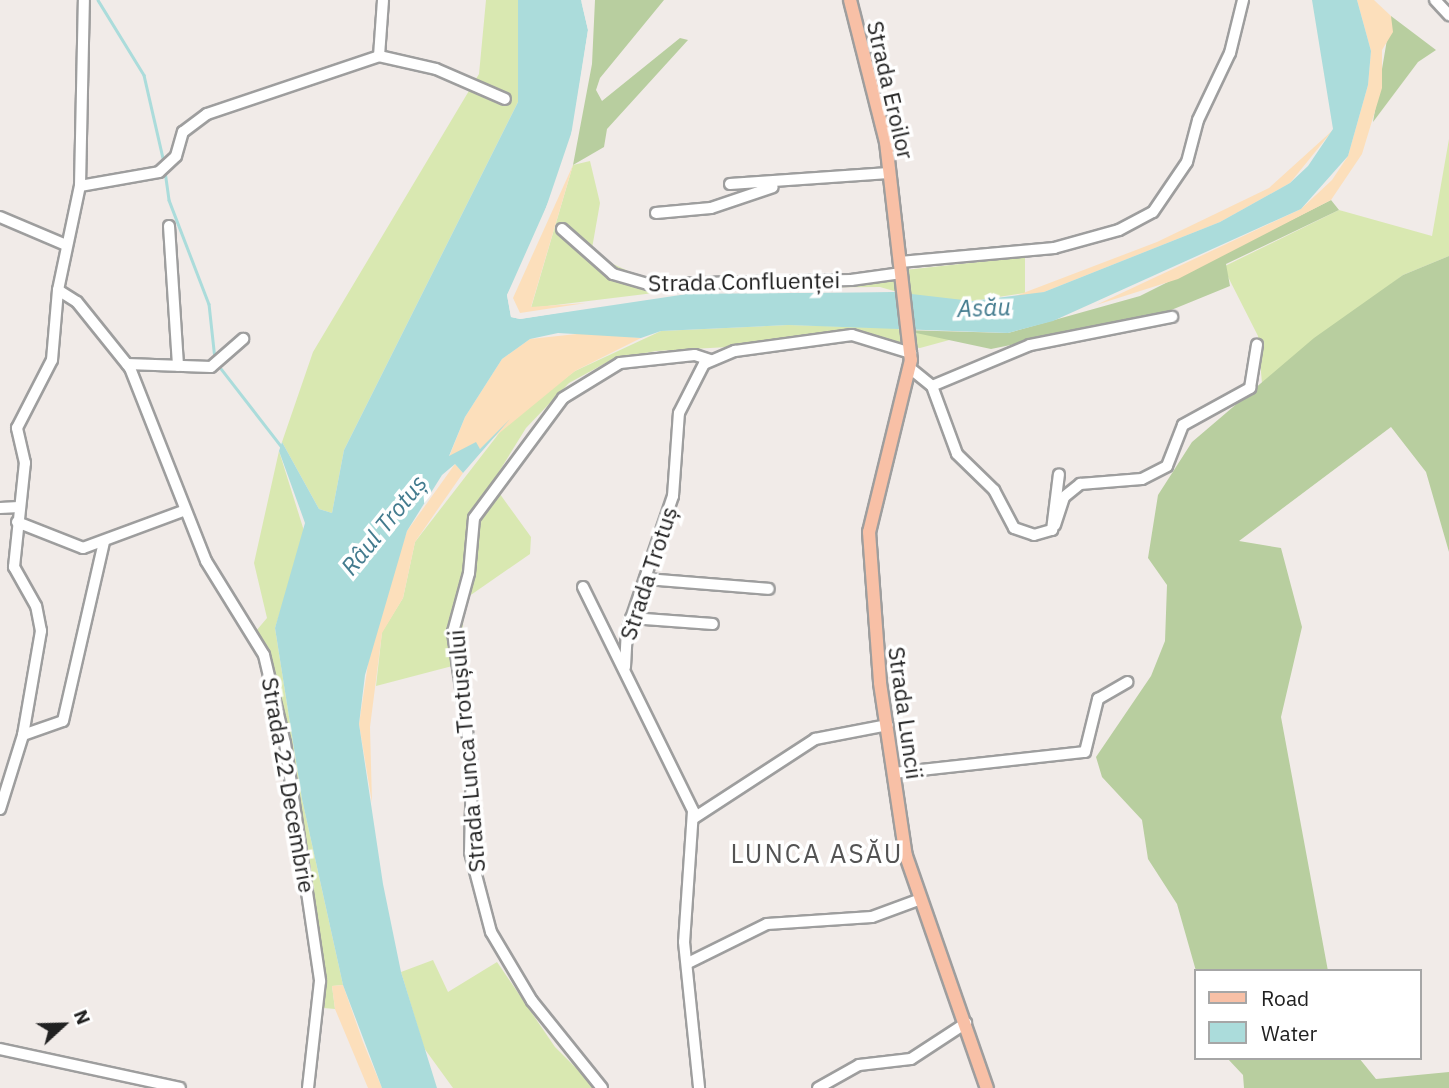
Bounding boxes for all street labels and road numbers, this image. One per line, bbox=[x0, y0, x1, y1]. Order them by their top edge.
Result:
street label: Strada Eroilor bbox=[862, 18, 920, 162]
street label: Strada Confluenței bbox=[648, 266, 840, 296]
street label: Strada Trotuș bbox=[613, 503, 683, 643]
street label: Strada Lunca Trotușului bbox=[442, 628, 490, 874]
street label: Strada Luncii bbox=[883, 645, 929, 781]
street label: Strada 22 Decembrie bbox=[256, 675, 322, 895]

